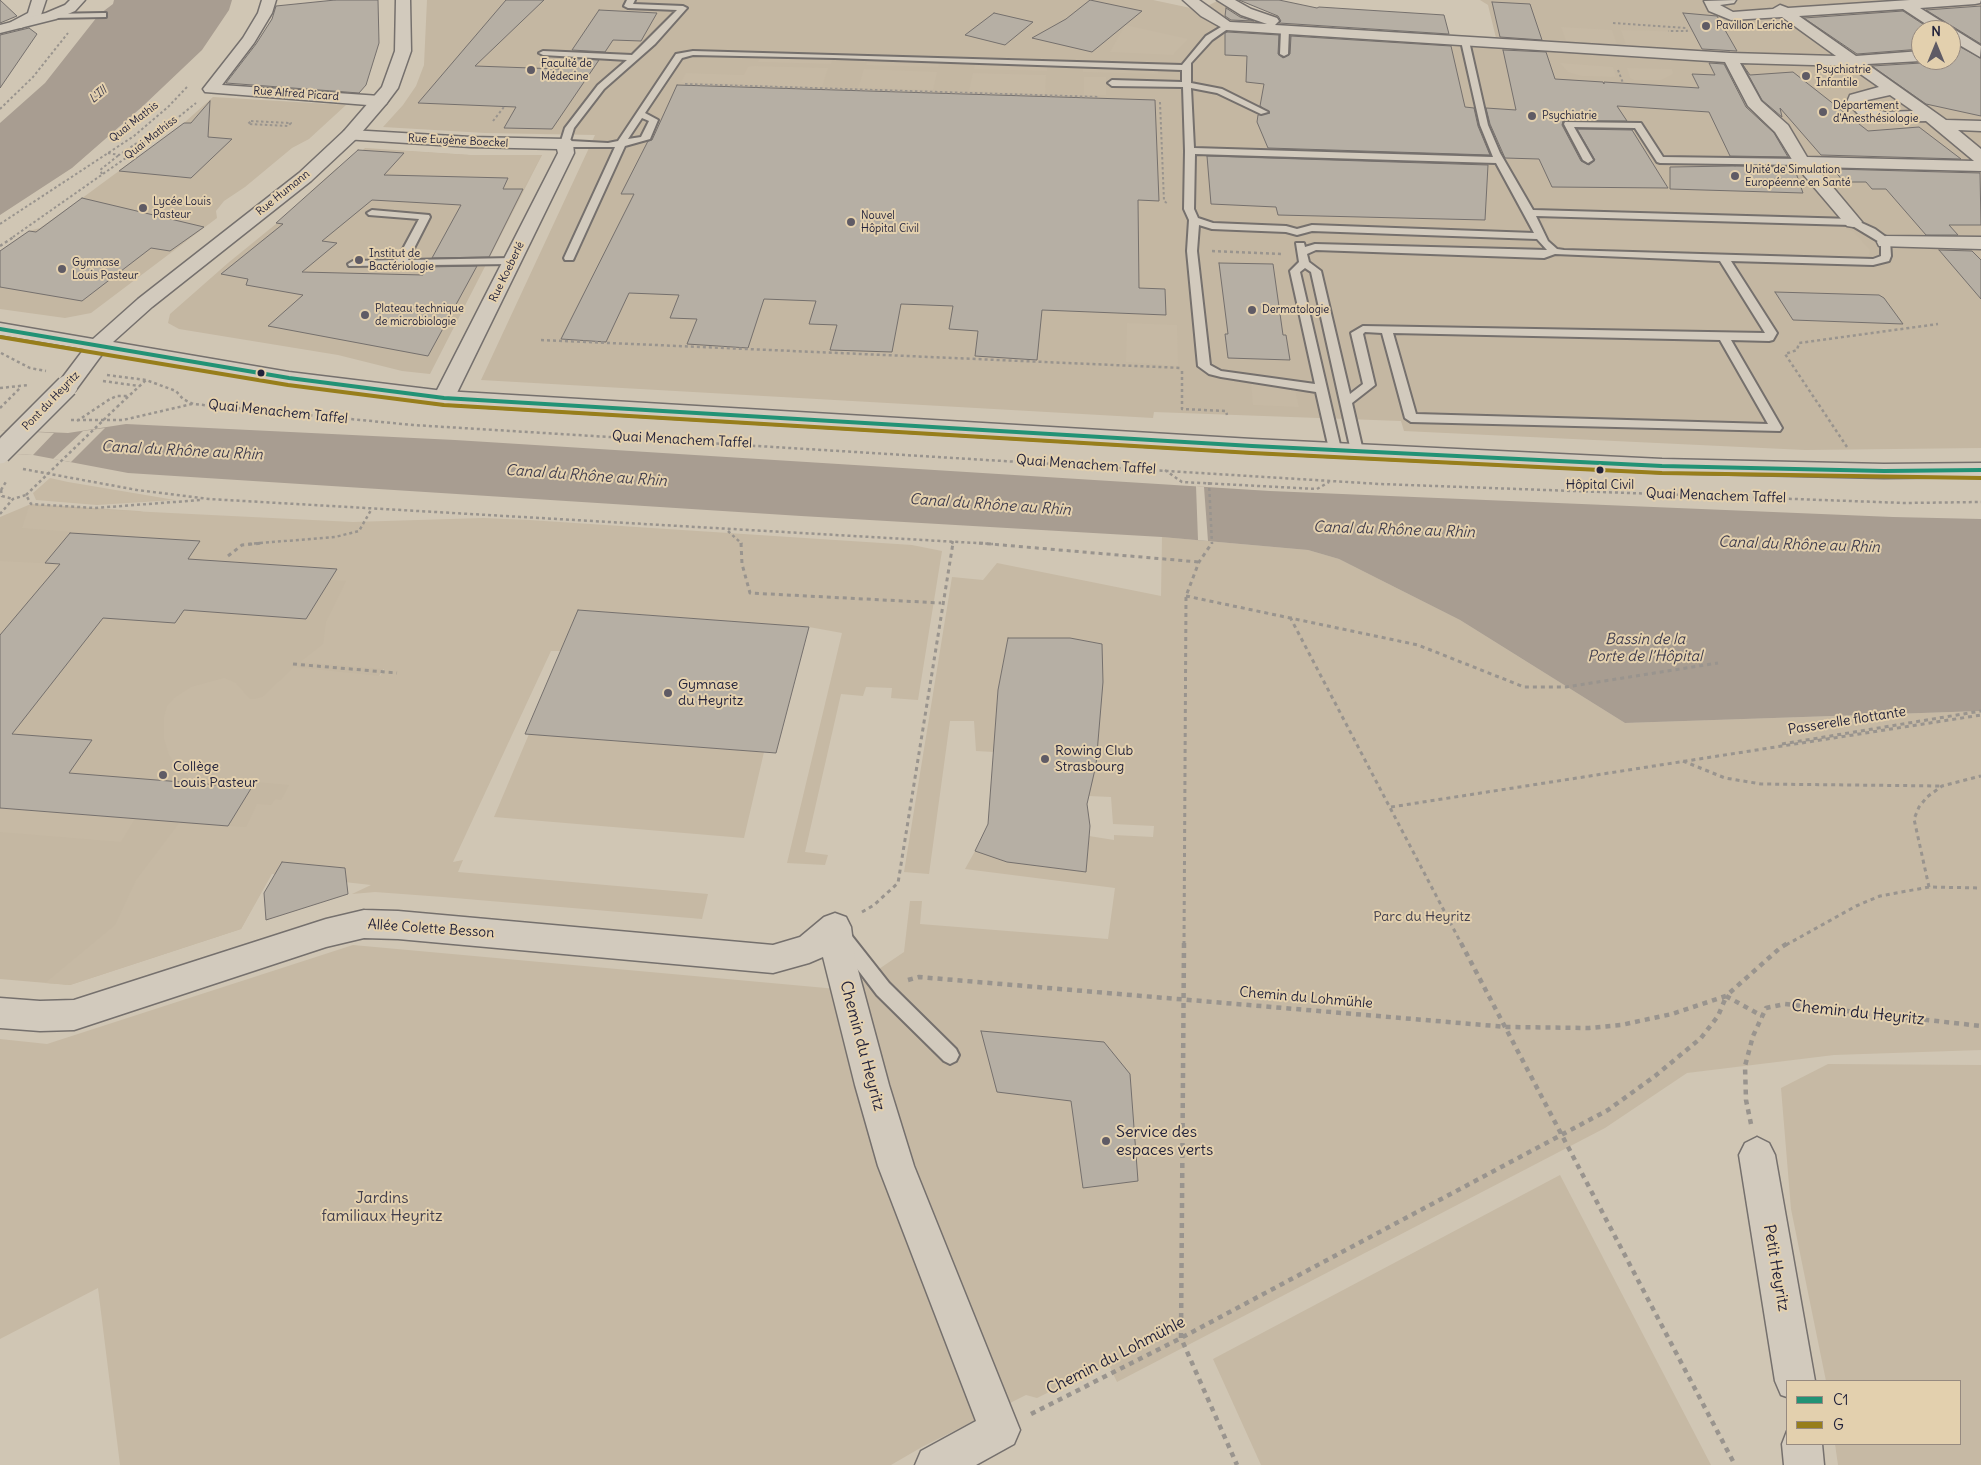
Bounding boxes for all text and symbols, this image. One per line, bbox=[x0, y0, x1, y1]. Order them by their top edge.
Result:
place label: Pavillon Leriche bbox=[1716, 19, 1793, 33]
marker: Pavillon Leriche bbox=[1700, 20, 1712, 32]
north arrow bbox=[1911, 20, 1961, 70]
text: N bbox=[1931, 22, 1941, 40]
place label: Faculté de Médecine bbox=[541, 57, 592, 83]
place label: Psychiatrie Infantile bbox=[1816, 63, 1871, 89]
marker: Faculté de Médecine bbox=[525, 64, 537, 76]
marker: Psychiatrie Infantile bbox=[1800, 70, 1812, 82]
water label: L'Ill bbox=[86, 84, 110, 106]
street label: Rue Alfred Picard bbox=[253, 84, 339, 104]
street label: Quai Mathis bbox=[107, 99, 161, 145]
place label: Département d'Anesthésiologie bbox=[1833, 99, 1918, 125]
marker: Département d'Anesthésiologie bbox=[1817, 106, 1829, 118]
place label: Psychiatrie bbox=[1542, 109, 1597, 123]
marker: Psychiatrie bbox=[1526, 110, 1538, 122]
street label: Quai Mathiss bbox=[122, 113, 180, 163]
street label: Rue Eugène Boeckel bbox=[408, 132, 508, 150]
place label: Unité de Simulation Européenne en Santé bbox=[1745, 163, 1851, 189]
street label: Rue Humann bbox=[254, 167, 312, 219]
marker: Unité de Simulation Européenne en Santé bbox=[1729, 170, 1741, 182]
place label: Lycée Louis Pasteur bbox=[153, 195, 211, 221]
marker: Lycée Louis Pasteur bbox=[137, 202, 149, 214]
place label: Nouvel Hôpital Civil bbox=[861, 209, 919, 235]
marker: Nouvel Hôpital Civil bbox=[845, 216, 857, 228]
street label: Rue Koeberlé bbox=[487, 240, 527, 304]
place label: Institut de Bactériologie bbox=[369, 247, 434, 273]
marker: Institut de Bactériologie bbox=[353, 254, 365, 266]
place label: Gymnase Louis Pasteur bbox=[72, 256, 139, 282]
marker: Gymnase Louis Pasteur bbox=[56, 263, 68, 275]
place label: Plateau technique de microbiologie bbox=[375, 302, 464, 328]
place label: Dermatologie bbox=[1262, 303, 1329, 317]
marker: Dermatologie bbox=[1246, 304, 1258, 316]
marker: Plateau technique de microbiologie bbox=[359, 309, 371, 321]
unlabelled marker bbox=[256, 368, 266, 378]
street label: Pont du Heyritz bbox=[20, 369, 82, 433]
street label: Quai Menachem Taffel bbox=[207, 396, 349, 428]
street label: Quai Menachem Taffel bbox=[612, 428, 752, 452]
water label: Canal du Rhône au Rhin bbox=[101, 438, 263, 464]
street label: Quai Menachem Taffel bbox=[1015, 452, 1157, 478]
water label: Canal du Rhône au Rhin bbox=[505, 461, 667, 491]
marker: Hôpital Civil bbox=[1595, 465, 1605, 475]
place label: Hôpital Civil bbox=[1566, 477, 1634, 493]
street label: Quai Menachem Taffel bbox=[1646, 485, 1786, 507]
water label: Canal du Rhône au Rhin bbox=[909, 490, 1071, 520]
water label: Canal du Rhône au Rhin bbox=[1313, 518, 1475, 542]
water label: Canal du Rhône au Rhin bbox=[1718, 533, 1880, 557]
water label: Bassin de la Porte de l’Hôpital bbox=[1588, 631, 1702, 666]
place label: Gymnase du Heyritz bbox=[678, 677, 743, 710]
marker: Gymnase du Heyritz bbox=[662, 687, 674, 699]
street label: Passerelle flottante bbox=[1787, 703, 1907, 739]
place label: Rowing Club Strasbourg bbox=[1055, 743, 1133, 776]
marker: Rowing Club Strasbourg bbox=[1039, 753, 1051, 765]
place label: Collège Louis Pasteur bbox=[173, 759, 258, 792]
marker: Collège Louis Pasteur bbox=[157, 769, 169, 781]
park label: Parc du Heyritz bbox=[1373, 909, 1471, 925]
street label: Allée Colette Besson bbox=[367, 916, 495, 942]
street label: Chemin du Heyritz bbox=[835, 979, 889, 1113]
street label: Chemin du Lohmühle bbox=[1239, 984, 1373, 1012]
street label: Chemin du Heyritz bbox=[1790, 996, 1926, 1030]
place label: Service des espaces verts bbox=[1116, 1122, 1213, 1160]
marker: Service des espaces verts bbox=[1100, 1135, 1112, 1147]
park label: Jardins familiaux Heyritz bbox=[321, 1188, 443, 1226]
street label: Petit Heyritz bbox=[1759, 1223, 1793, 1313]
street label: Chemin du Lohmühle bbox=[1043, 1313, 1189, 1399]
legend bbox=[1786, 1380, 1961, 1445]
text: C1 bbox=[1833, 1390, 1849, 1409]
text: G bbox=[1833, 1415, 1844, 1434]

